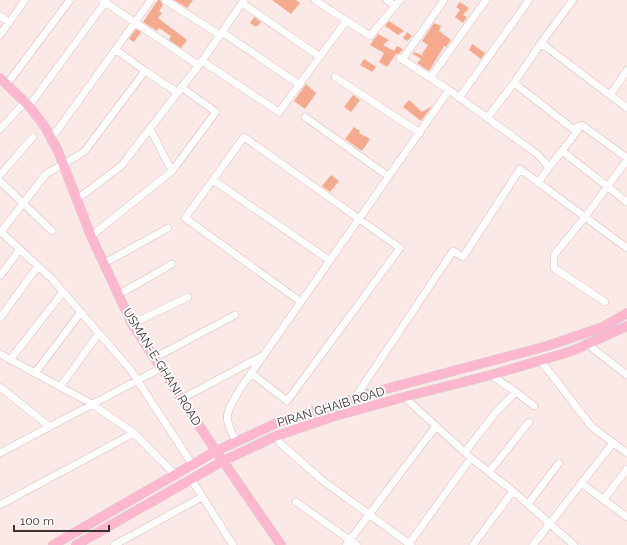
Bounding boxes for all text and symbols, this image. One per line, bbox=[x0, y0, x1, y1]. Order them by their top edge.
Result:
street label: USMAN-E-GHANI ROAD bbox=[120, 306, 204, 429]
street label: PIRAN GHAIB ROAD bbox=[276, 384, 387, 430]
scale bar bbox=[14, 507, 109, 533]
text: 100 m bbox=[20, 514, 54, 528]

